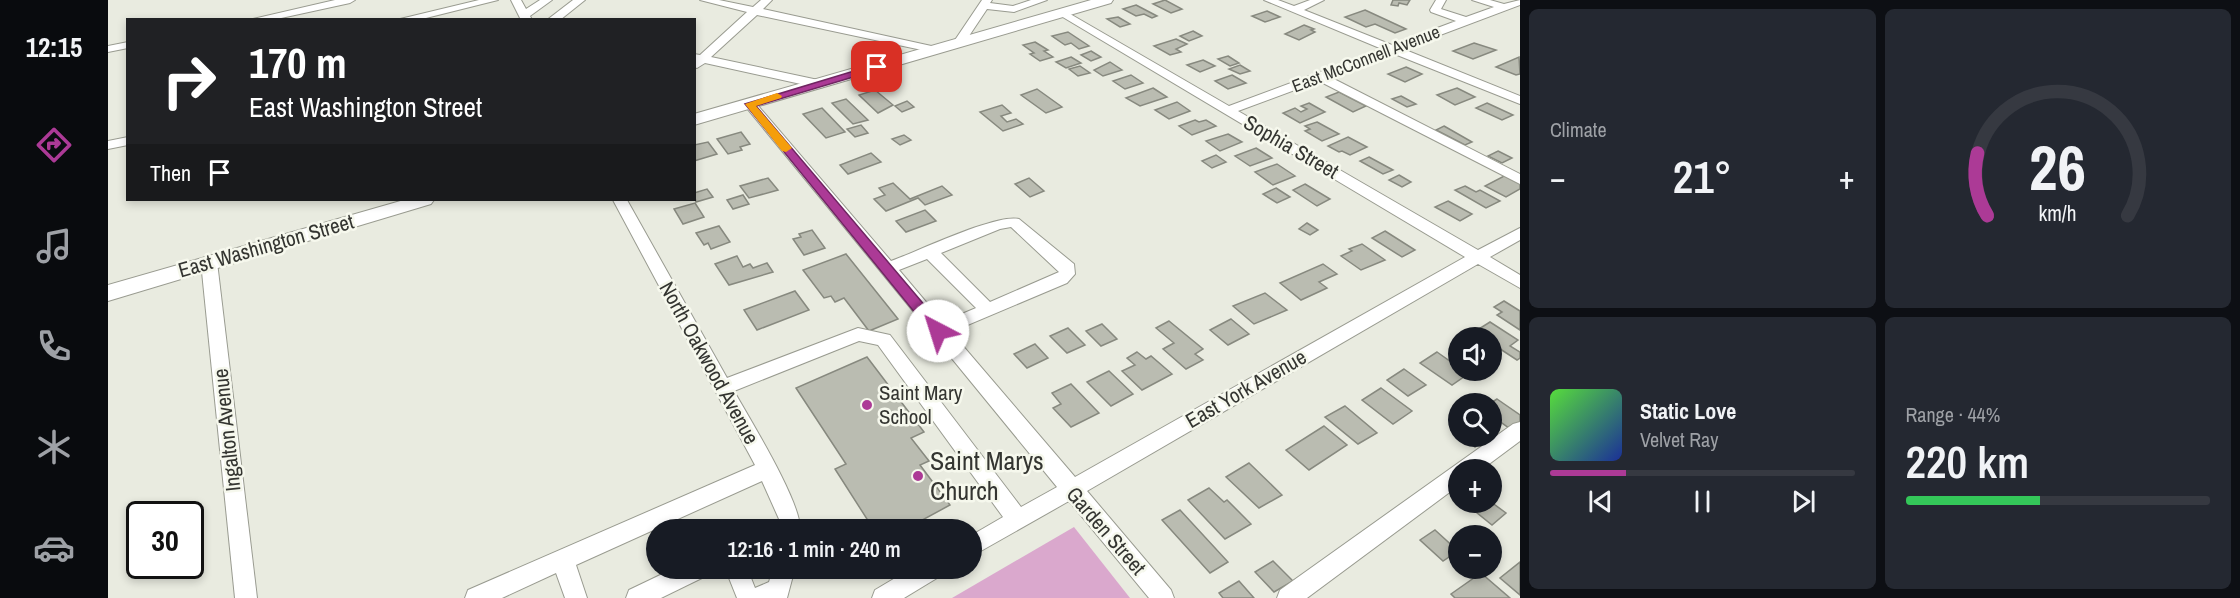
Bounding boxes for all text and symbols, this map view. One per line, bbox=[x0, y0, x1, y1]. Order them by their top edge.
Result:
street label: East McConnell Avenue bbox=[1288, 19, 1443, 98]
text: 12:15 bbox=[26, 29, 82, 65]
text: 170 m bbox=[249, 35, 347, 91]
pin bbox=[851, 41, 902, 92]
icon: right bbox=[150, 42, 228, 120]
icon: arrive bbox=[860, 50, 893, 83]
text: East Washington Street bbox=[249, 89, 482, 125]
street label: Sophia Street bbox=[1238, 108, 1344, 186]
text: Climate bbox=[1550, 116, 1607, 143]
icon: directions bbox=[33, 124, 75, 166]
text: 26 bbox=[2029, 125, 2086, 209]
text: 21° bbox=[1673, 146, 1732, 207]
text: − bbox=[1550, 155, 1566, 199]
text: + bbox=[1839, 155, 1854, 199]
icon: arrive bbox=[203, 156, 236, 189]
text: Then bbox=[150, 158, 191, 188]
text: km/h bbox=[2039, 199, 2077, 228]
street label: East Washington Street bbox=[175, 207, 357, 284]
icon: music bbox=[33, 225, 75, 267]
street label: North Oakwood Avenue bbox=[653, 276, 766, 449]
position arrow bbox=[906, 299, 970, 363]
icon: phone bbox=[33, 325, 75, 367]
map controls bbox=[1448, 327, 1502, 579]
button: sound bbox=[1448, 327, 1502, 381]
street label: East York Avenue bbox=[1180, 342, 1311, 435]
street label: Ingalton Avenue bbox=[206, 367, 247, 493]
place label: Saint Mary School bbox=[879, 378, 963, 431]
button: search bbox=[1448, 393, 1502, 447]
text: Static Love bbox=[1640, 396, 1736, 426]
marker: Saint Mary School bbox=[860, 398, 874, 412]
text: Range · 44% bbox=[1906, 401, 2000, 428]
icon: climate bbox=[33, 426, 75, 468]
text: Velvet Ray bbox=[1640, 426, 1718, 453]
text: 220 km bbox=[1906, 431, 2029, 492]
place label: Saint Marys Church bbox=[930, 443, 1044, 508]
button: + bbox=[1448, 459, 1502, 513]
marker: Saint Marys Church bbox=[911, 469, 925, 483]
street label: Garden Street bbox=[1060, 480, 1153, 581]
icon: previous bbox=[1584, 485, 1617, 518]
icon: pause bbox=[1686, 485, 1719, 518]
icon: next bbox=[1787, 485, 1820, 518]
speed limit sign: 30 bbox=[126, 501, 204, 579]
button: − bbox=[1448, 525, 1502, 579]
icon: car bbox=[33, 527, 75, 569]
text: 12:16 · 1 min · 240 m bbox=[727, 534, 901, 564]

